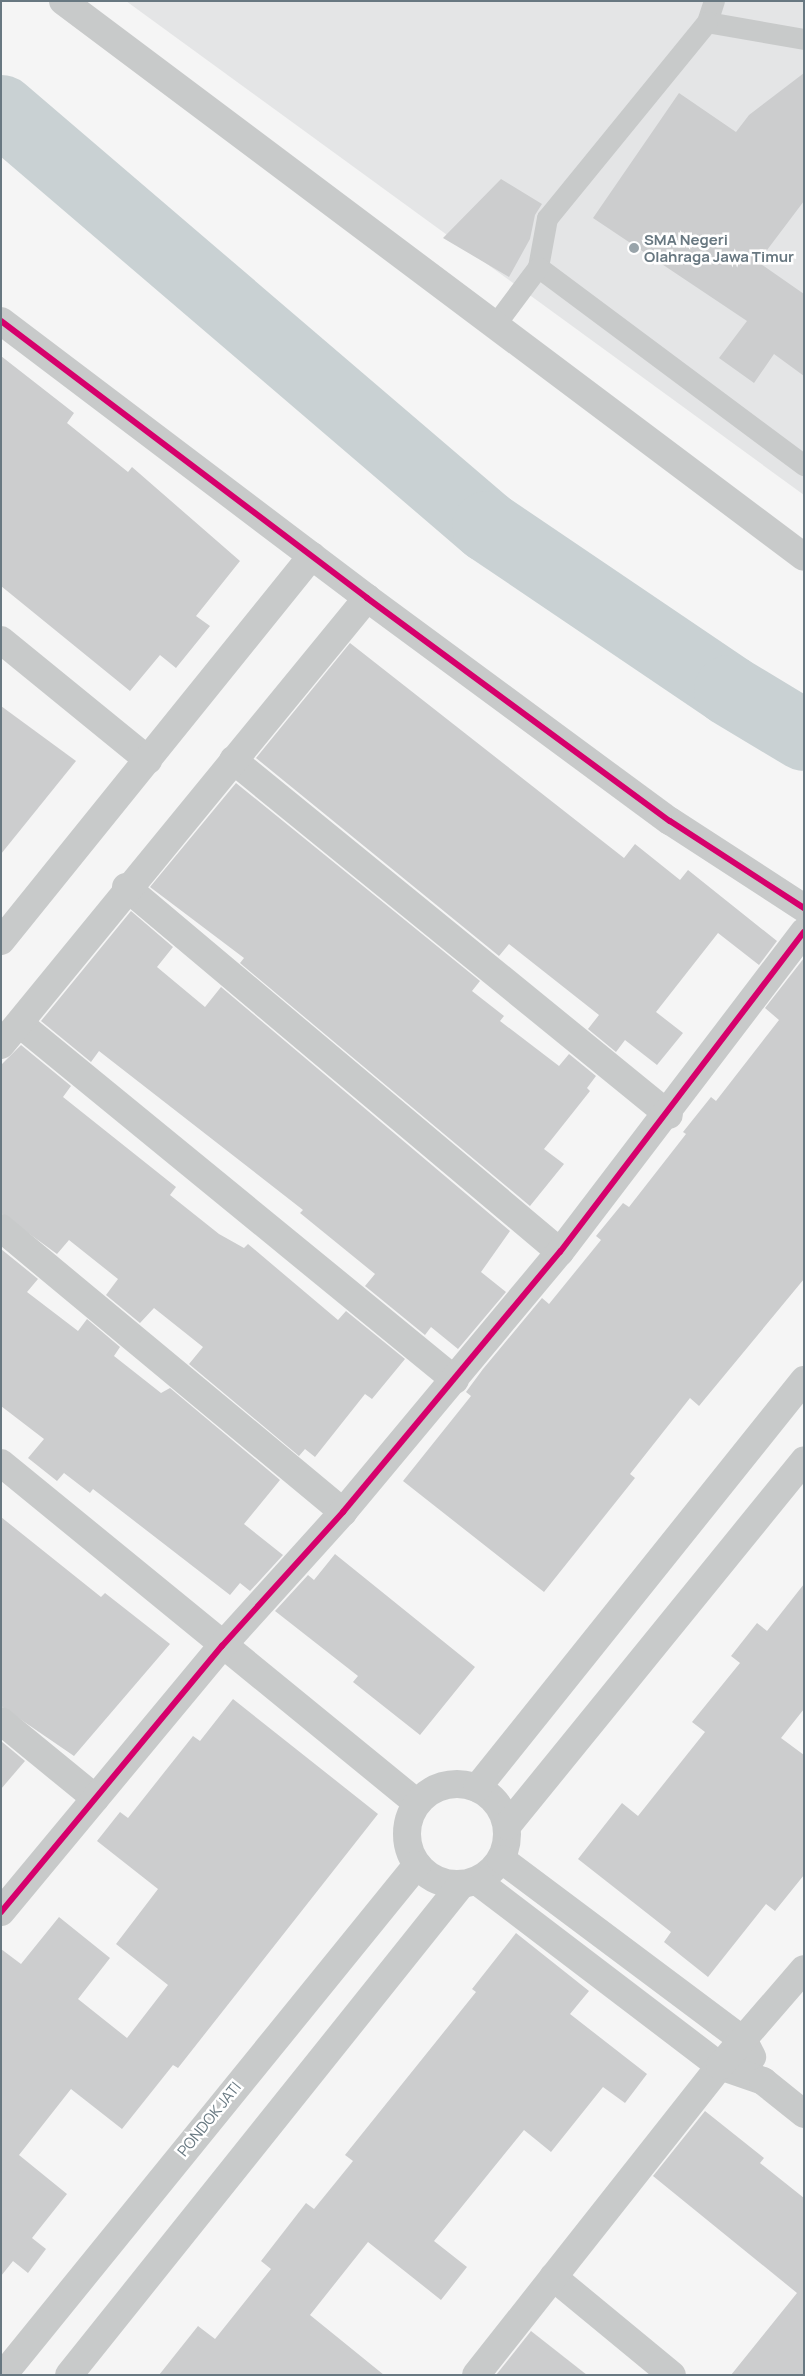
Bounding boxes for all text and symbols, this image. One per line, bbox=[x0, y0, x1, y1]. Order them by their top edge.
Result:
place label: SMA Negeri Olahraga Jawa Timur bbox=[644, 230, 794, 265]
marker: SMA Negeri Olahraga Jawa Timur bbox=[628, 242, 640, 254]
street label: PONDOK JATI bbox=[173, 2078, 245, 2160]

